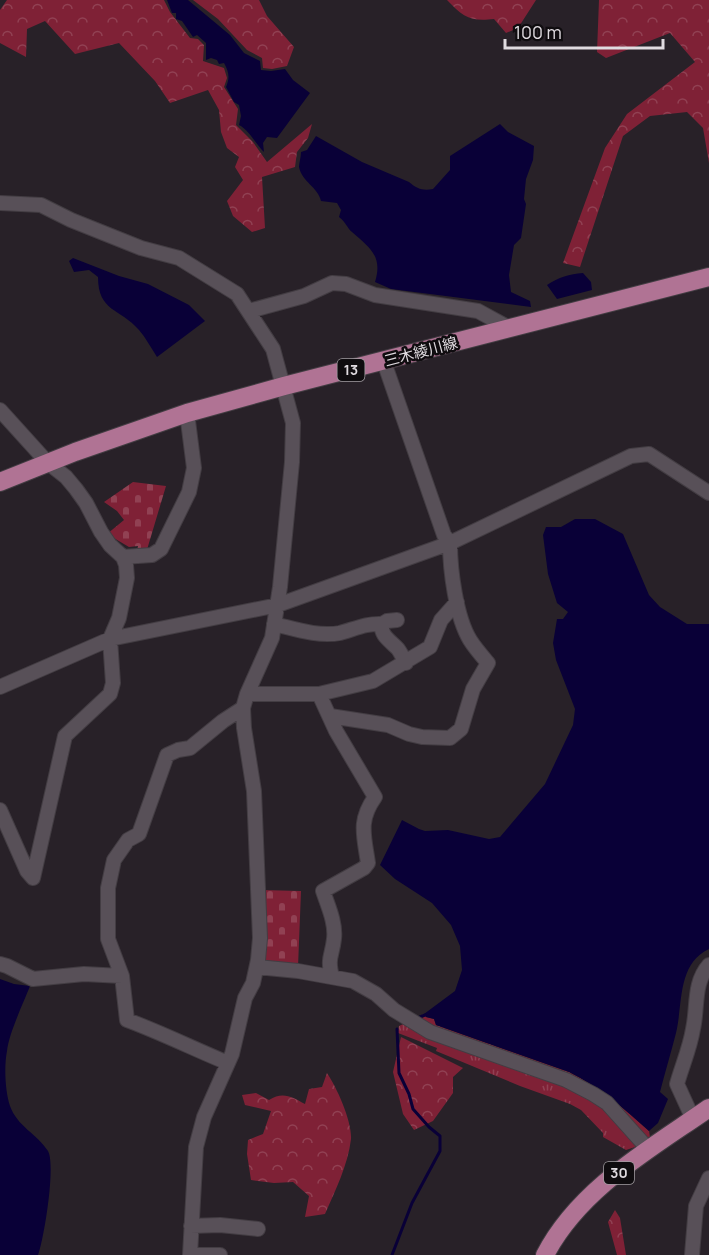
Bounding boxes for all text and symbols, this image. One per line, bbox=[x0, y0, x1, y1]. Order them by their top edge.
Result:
scale bar bbox=[505, 12, 662, 50]
text: 100 m bbox=[514, 20, 562, 44]
street label: 三木綾川線 bbox=[382, 332, 460, 371]
road number: 13 bbox=[338, 359, 364, 381]
road number: 30 bbox=[604, 1162, 634, 1184]

